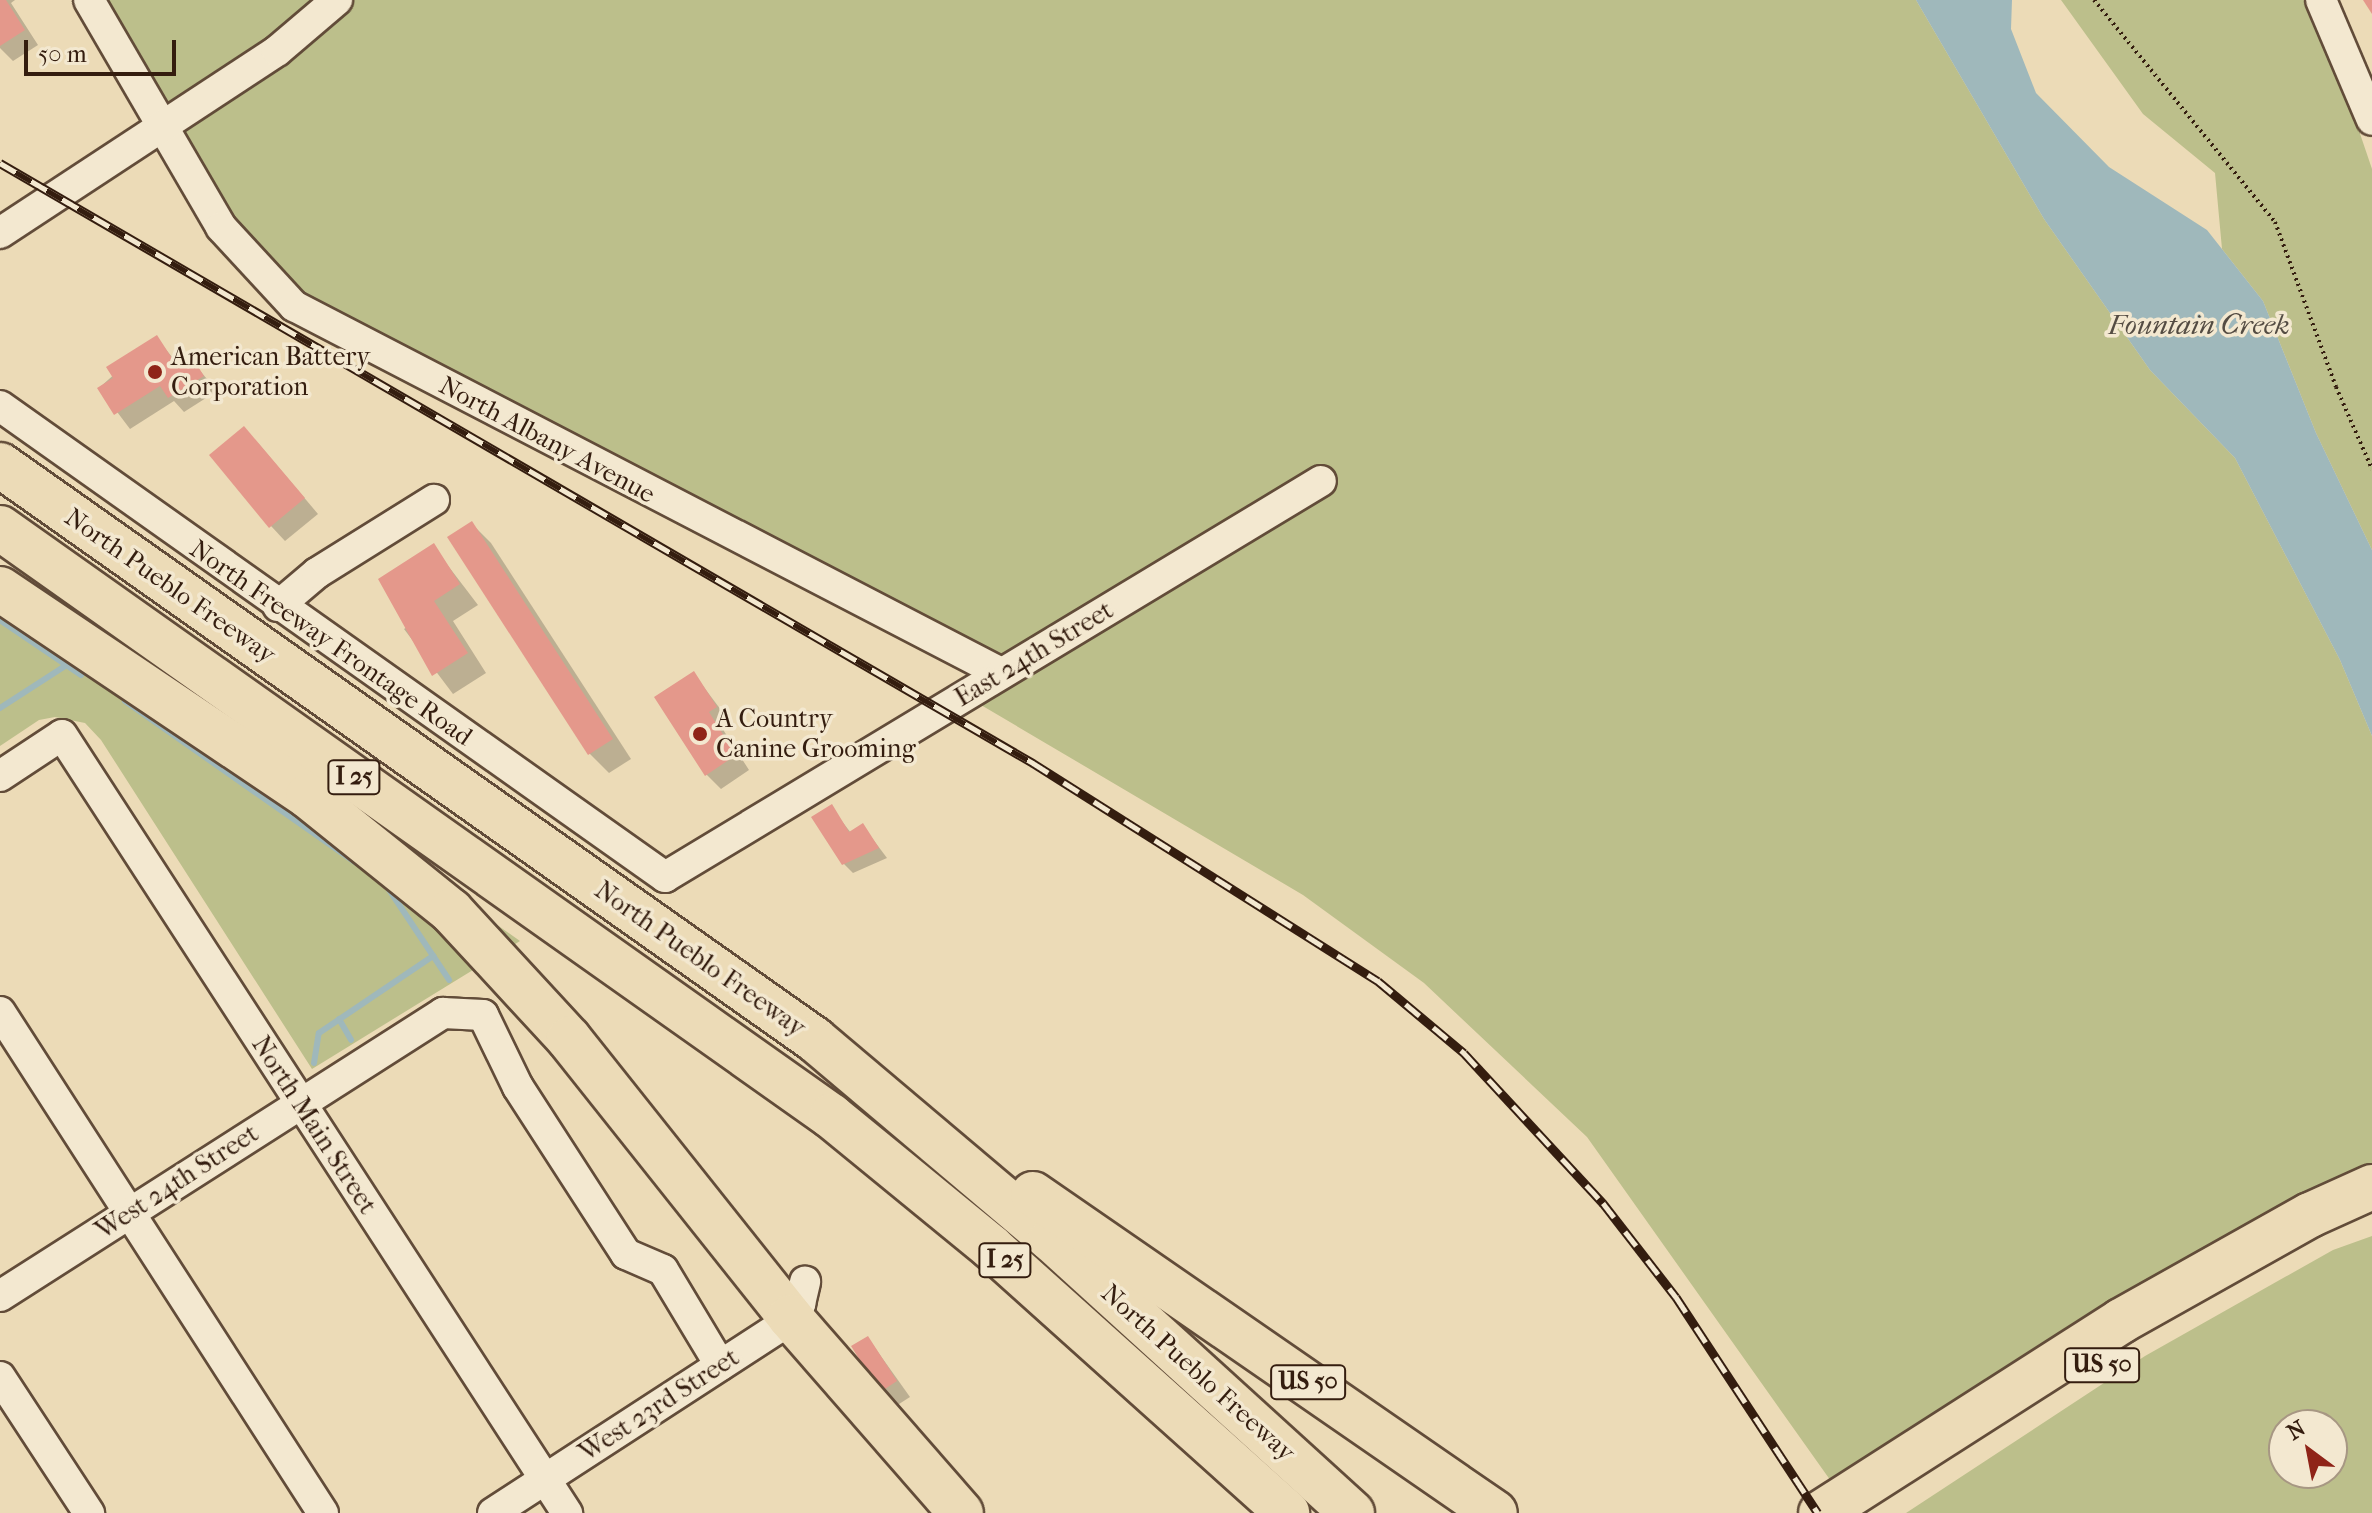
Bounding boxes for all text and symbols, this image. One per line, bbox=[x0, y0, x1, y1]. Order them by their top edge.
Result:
scale bar bbox=[28, 24, 180, 74]
text: 50 m bbox=[38, 40, 87, 68]
water label: Fountain Creek bbox=[2108, 308, 2290, 342]
place label: American Battery Corporation bbox=[171, 341, 370, 402]
marker: American Battery Corporation bbox=[146, 363, 164, 381]
street label: North Albany Avenue bbox=[434, 370, 660, 510]
street label: North Pueblo Freeway bbox=[59, 502, 281, 670]
street label: North Freeway Frontage Road bbox=[184, 533, 478, 753]
street label: East 24th Street bbox=[949, 594, 1119, 714]
place label: A Country Canine Grooming bbox=[716, 703, 916, 764]
marker: A Country Canine Grooming bbox=[691, 725, 709, 743]
road number: I 25 bbox=[326, 757, 382, 797]
street label: North Pueblo Freeway bbox=[589, 875, 811, 1043]
street label: North Main Street bbox=[245, 1030, 383, 1220]
street label: West 24th Street bbox=[90, 1118, 264, 1246]
road number: I 25 bbox=[977, 1240, 1033, 1280]
street label: North Pueblo Freeway bbox=[1095, 1278, 1301, 1468]
street label: West 23rd Street bbox=[573, 1342, 745, 1468]
road number: US 50 bbox=[2064, 1345, 2140, 1385]
road number: US 50 bbox=[1270, 1362, 1346, 1402]
north arrow bbox=[2268, 1409, 2348, 1489]
text: N bbox=[2282, 1415, 2310, 1446]

